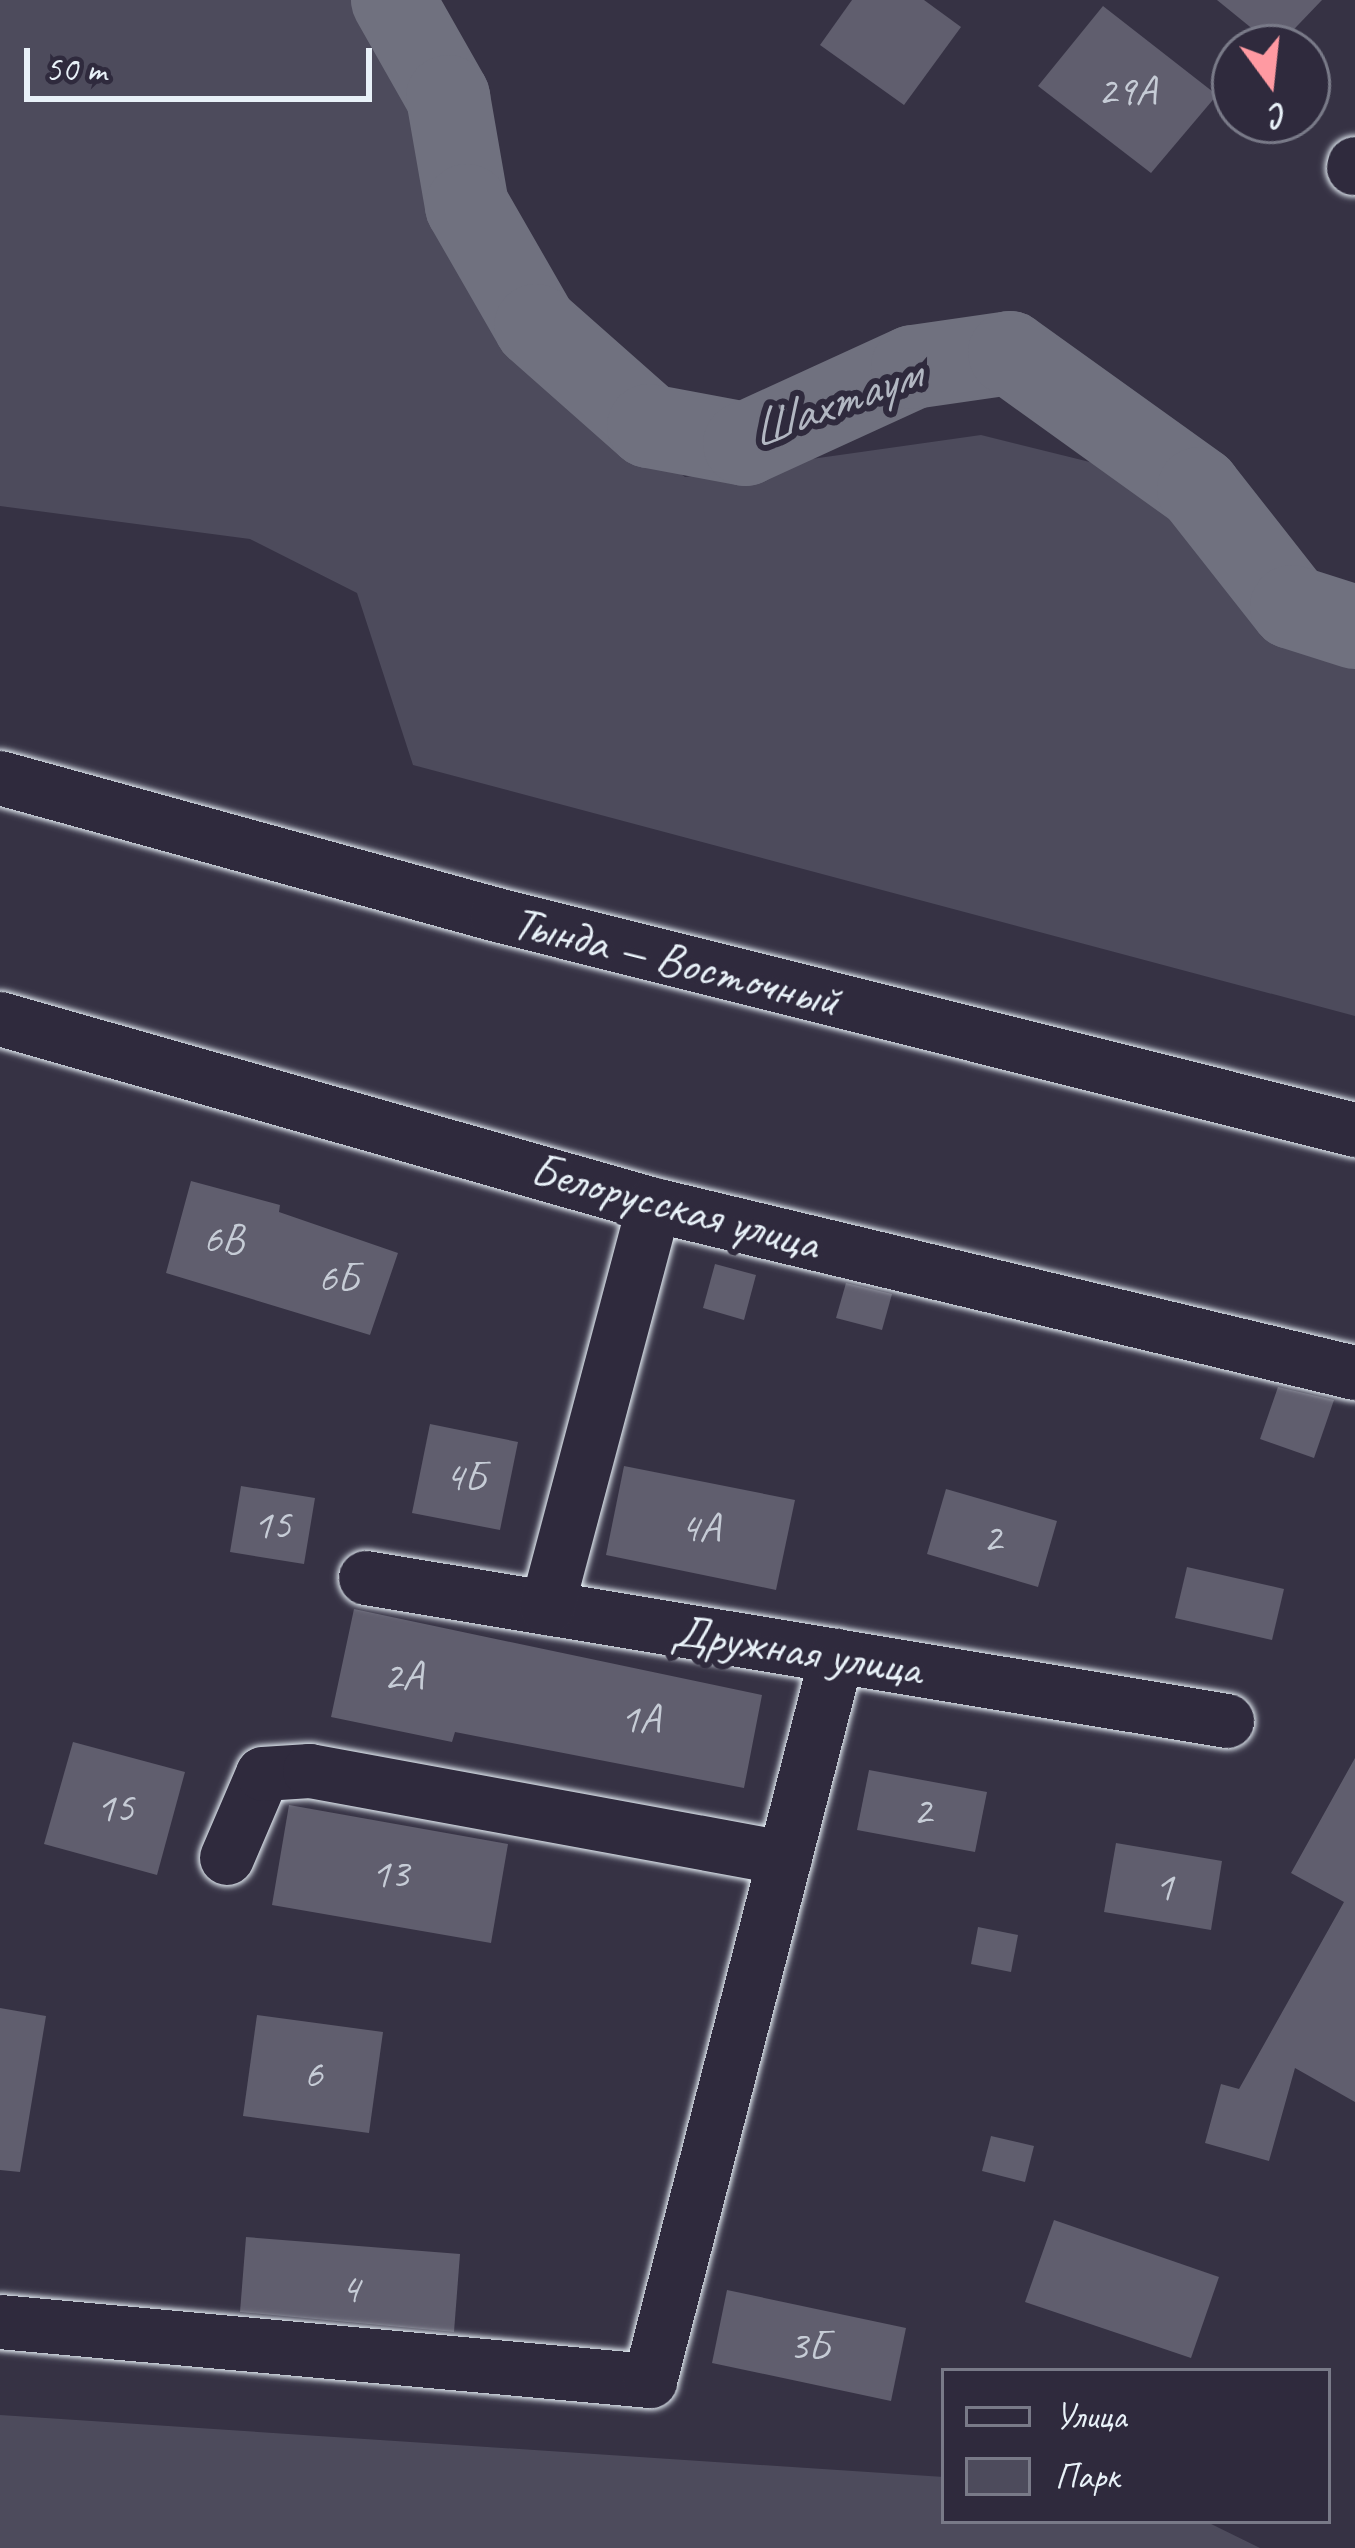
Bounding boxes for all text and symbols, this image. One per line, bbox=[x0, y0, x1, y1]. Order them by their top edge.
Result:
scale bar bbox=[30, 24, 378, 98]
north arrow bbox=[1211, 24, 1331, 144]
text: 50 m bbox=[45, 46, 106, 92]
house number: 29А bbox=[1098, 66, 1156, 116]
text: С bbox=[1266, 93, 1293, 138]
water label: Шахтаум bbox=[741, 343, 927, 461]
street label: Тында — Восточный bbox=[507, 893, 845, 1029]
street label: Белорусская улица bbox=[523, 1139, 827, 1273]
house number: 6В bbox=[203, 1214, 243, 1264]
house number: 6Б bbox=[318, 1253, 358, 1303]
house number: 4Б bbox=[445, 1452, 485, 1502]
house number: 15 bbox=[253, 1500, 291, 1550]
house number: 4А bbox=[680, 1503, 720, 1553]
house number: 2 bbox=[983, 1513, 1001, 1563]
street label: Дружная улица bbox=[668, 1602, 926, 1698]
house number: 2А bbox=[383, 1651, 423, 1701]
house number: 1А bbox=[620, 1694, 660, 1744]
house number: 15 bbox=[96, 1783, 134, 1833]
house number: 2 bbox=[913, 1786, 931, 1836]
house number: 13 bbox=[371, 1849, 409, 1899]
house number: 1 bbox=[1155, 1862, 1173, 1912]
house number: 6 bbox=[304, 2049, 322, 2099]
house number: 4 bbox=[341, 2264, 359, 2314]
house number: 3Б bbox=[789, 2321, 829, 2371]
legend bbox=[941, 2368, 1331, 2524]
text: Улица bbox=[1055, 2393, 1126, 2439]
text: Парк bbox=[1055, 2453, 1119, 2499]

